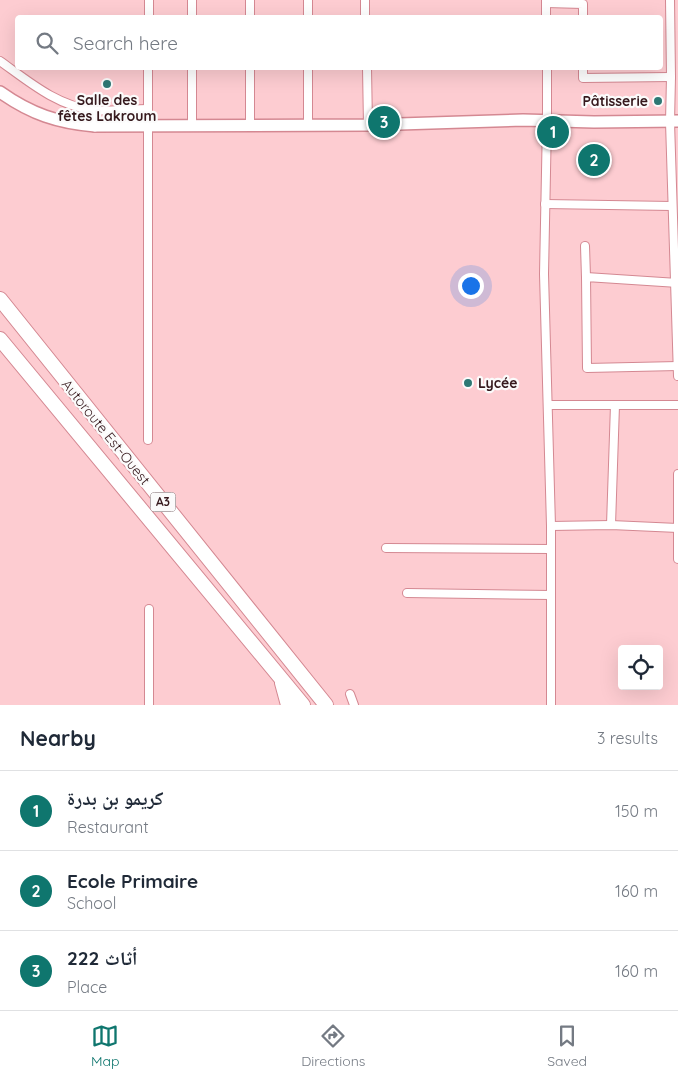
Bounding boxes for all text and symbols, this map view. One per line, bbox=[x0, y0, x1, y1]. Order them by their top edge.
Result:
search box bbox=[15, 15, 663, 70]
icon: search bbox=[33, 29, 61, 57]
text: Search here bbox=[73, 31, 178, 55]
marker: Salle des fêtes Lakroum bbox=[101, 78, 113, 90]
place label: Salle des fêtes Lakroum bbox=[58, 91, 156, 125]
place label: Pâtisserie bbox=[582, 92, 648, 110]
marker: Pâtisserie bbox=[652, 95, 664, 107]
pin: 3 bbox=[368, 103, 400, 141]
pin: 1 bbox=[537, 113, 569, 151]
pin: 2 bbox=[578, 141, 610, 179]
your location bbox=[458, 273, 484, 299]
place label: Lycée bbox=[478, 374, 518, 392]
street label: Autoroute Est-Ouest bbox=[58, 376, 154, 489]
marker: Lycée bbox=[462, 377, 474, 389]
road number: A3 bbox=[150, 492, 176, 512]
map controls bbox=[618, 645, 663, 690]
button: locate bbox=[618, 645, 663, 690]
text: Nearby bbox=[20, 725, 96, 751]
text: 3 results bbox=[597, 728, 658, 748]
text: كريمو بن بدرة bbox=[67, 786, 163, 810]
text: 1 bbox=[33, 801, 39, 821]
text: 150 m bbox=[615, 801, 658, 821]
text: Restaurant bbox=[67, 817, 149, 837]
text: Ecole Primaire bbox=[67, 869, 198, 893]
text: 2 bbox=[31, 881, 41, 901]
text: 160 m bbox=[615, 881, 658, 901]
text: School bbox=[67, 893, 116, 913]
text: أثاث 222 bbox=[67, 946, 137, 970]
text: 3 bbox=[32, 961, 40, 981]
text: 160 m bbox=[615, 961, 658, 981]
text: Place bbox=[67, 977, 107, 997]
tab: Map bbox=[91, 1022, 119, 1070]
tab: Directions bbox=[301, 1022, 365, 1070]
tab: Saved bbox=[547, 1022, 587, 1070]

